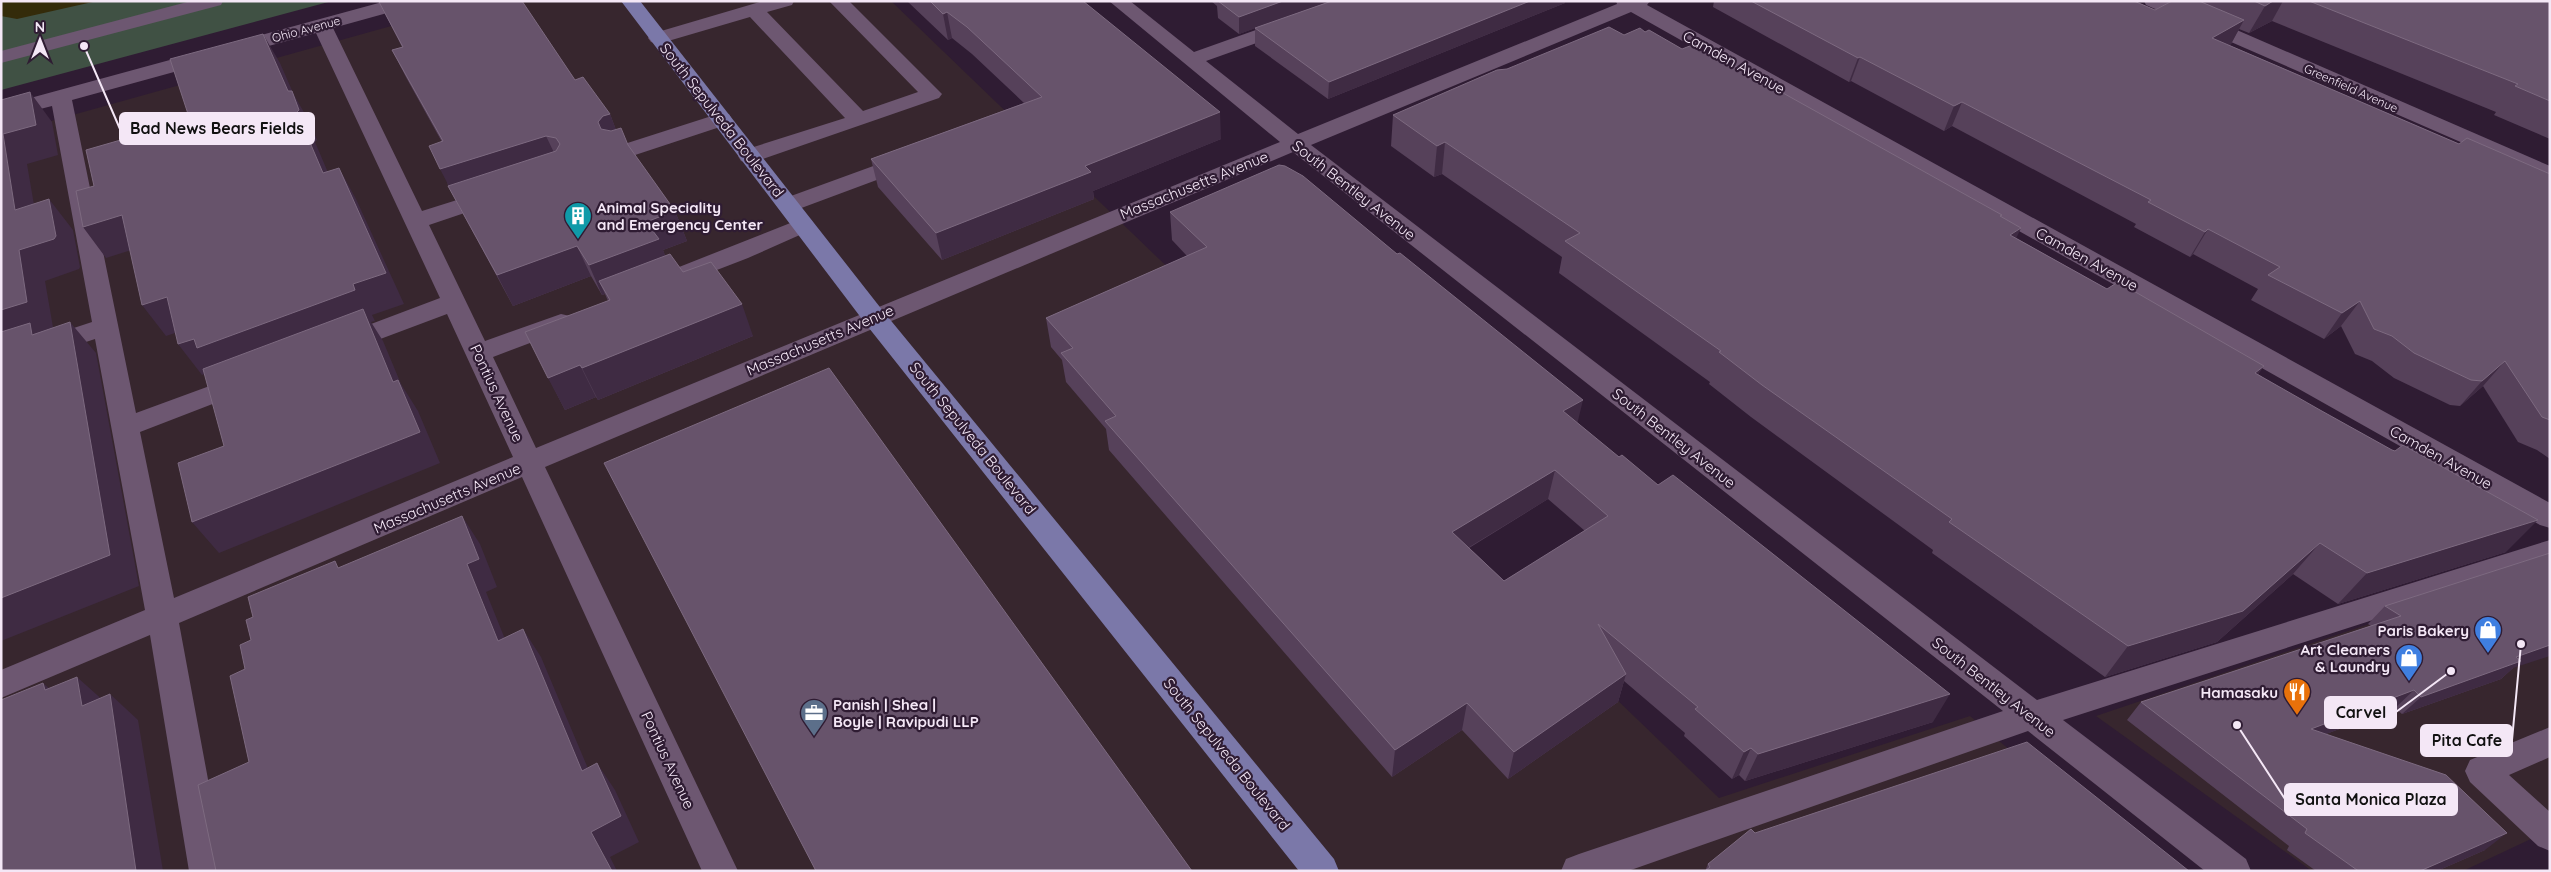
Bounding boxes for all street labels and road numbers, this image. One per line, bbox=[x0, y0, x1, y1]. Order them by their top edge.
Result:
street label: Ohio Avenue bbox=[270, 13, 342, 45]
street label: Camden Avenue bbox=[1679, 26, 1789, 98]
street label: South Sepulveda Boulevard bbox=[656, 39, 788, 201]
street label: Greenfield Avenue bbox=[2302, 61, 2400, 115]
street label: South Bentley Avenue bbox=[1289, 136, 1419, 244]
street label: Massachusetts Avenue bbox=[1117, 147, 1271, 223]
street label: Camden Avenue bbox=[2032, 223, 2142, 295]
street label: Massachusetts Avenue bbox=[744, 300, 896, 380]
street label: Pontius Avenue bbox=[466, 341, 528, 445]
street label: South Sepulveda Boulevard bbox=[906, 358, 1040, 518]
street label: South Bentley Avenue bbox=[1609, 384, 1739, 492]
street label: Camden Avenue bbox=[2386, 421, 2496, 493]
street label: Massachusetts Avenue bbox=[371, 458, 523, 538]
street label: South Bentley Avenue bbox=[1929, 633, 2059, 741]
street label: South Sepulveda Boulevard bbox=[1160, 674, 1294, 834]
street label: Pontius Avenue bbox=[637, 708, 699, 812]

